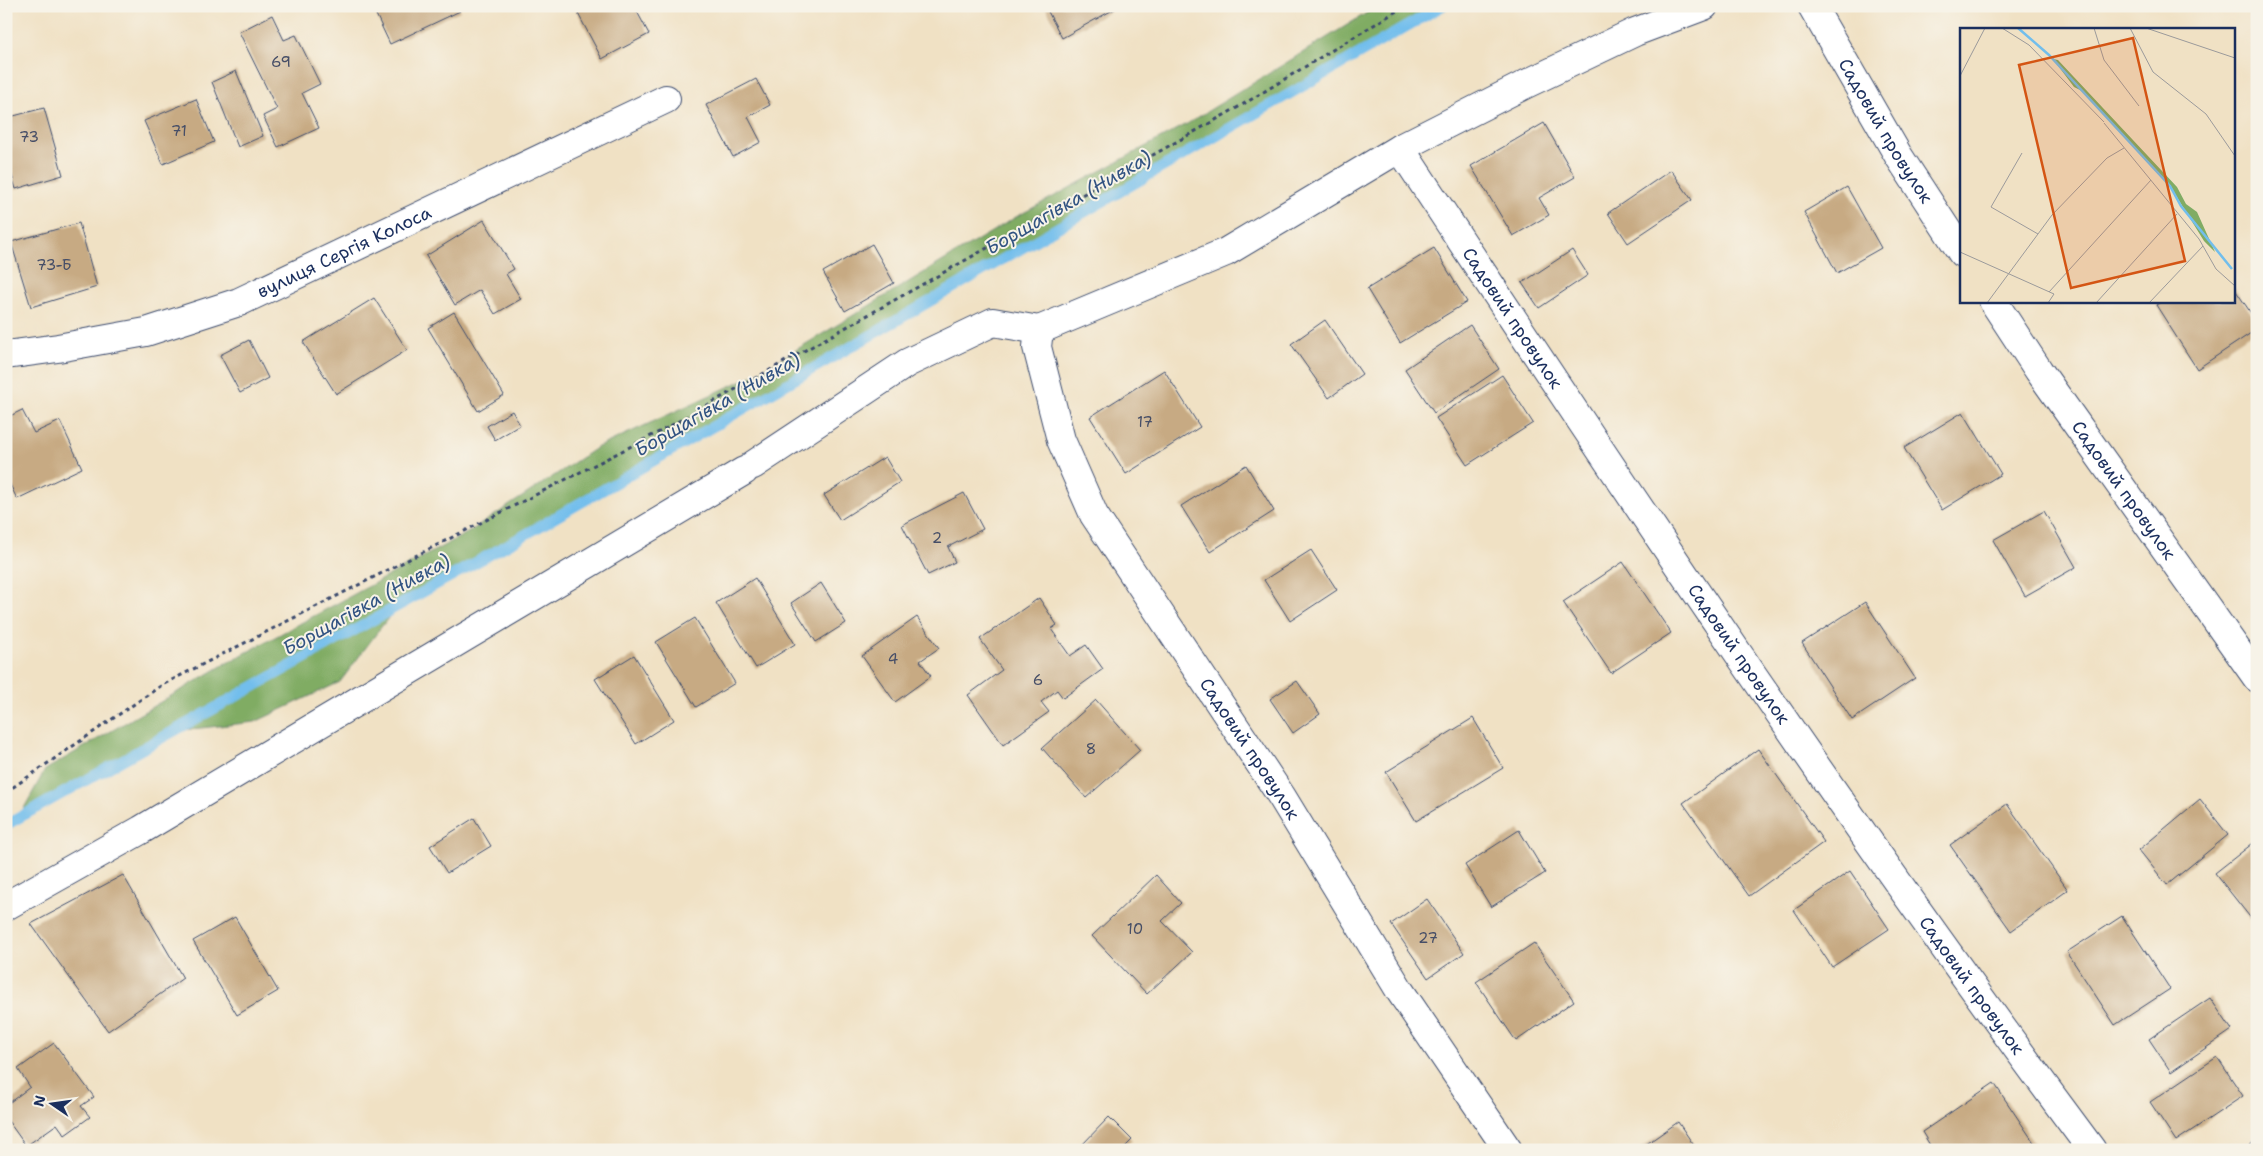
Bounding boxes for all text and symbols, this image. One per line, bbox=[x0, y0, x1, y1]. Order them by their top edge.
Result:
inset map bbox=[1960, 28, 2236, 302]
house number: 69 bbox=[271, 52, 291, 72]
street label: Садовий провулок bbox=[1833, 54, 1939, 208]
house number: 71 bbox=[171, 121, 187, 141]
house number: 73 bbox=[19, 127, 39, 147]
water label: Борщагівка (Нивка) bbox=[981, 145, 1156, 260]
street label: вулиця Сергія Колоса bbox=[253, 200, 435, 304]
street label: Садовий провулок bbox=[1457, 243, 1568, 394]
house number: 73-Б bbox=[36, 255, 72, 275]
water label: Борщагівка (Нивка) bbox=[630, 347, 805, 462]
house number: 17 bbox=[1137, 412, 1153, 432]
street label: Садовий провулок bbox=[2066, 416, 2182, 565]
house number: 2 bbox=[932, 528, 942, 548]
water label: Борщагівка (Нивка) bbox=[278, 548, 455, 661]
street label: Садовий провулок bbox=[1682, 579, 1796, 729]
house number: 4 bbox=[888, 649, 898, 669]
house number: 6 bbox=[1033, 670, 1043, 690]
street label: Садовий провулок bbox=[1194, 673, 1305, 825]
house number: 8 bbox=[1086, 739, 1096, 759]
street label: Садовий провулок bbox=[1914, 911, 2030, 1060]
house number: 10 bbox=[1127, 919, 1143, 939]
house number: 27 bbox=[1418, 928, 1438, 948]
north arrow bbox=[28, 1078, 78, 1128]
text: N bbox=[29, 1094, 49, 1109]

